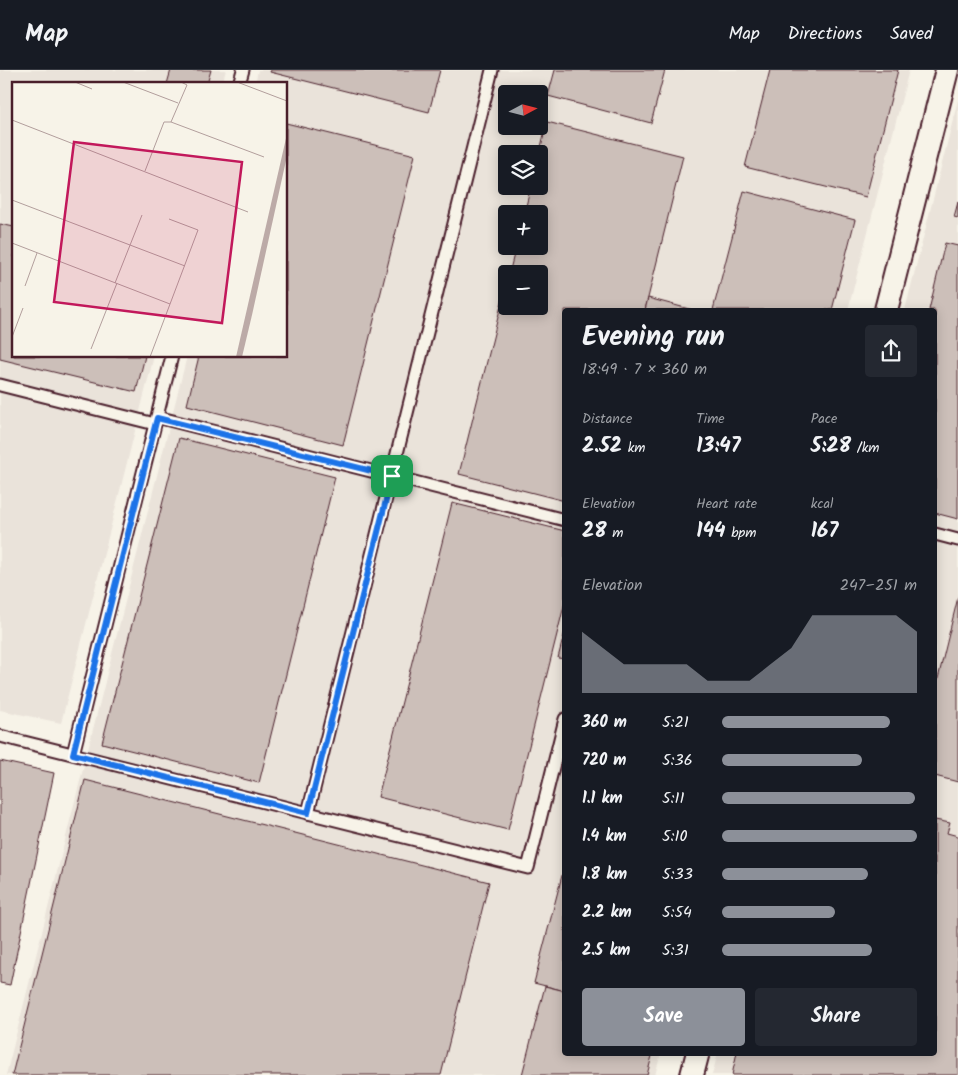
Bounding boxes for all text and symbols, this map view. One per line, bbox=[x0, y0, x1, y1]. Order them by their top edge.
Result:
text: Map bbox=[25, 15, 68, 54]
text: Map bbox=[728, 20, 760, 49]
text: Directions bbox=[788, 20, 862, 49]
text: Saved bbox=[890, 20, 933, 49]
inset map bbox=[12, 82, 288, 358]
north arrow bbox=[498, 85, 548, 135]
map controls bbox=[498, 85, 548, 315]
button: layers bbox=[498, 145, 548, 195]
button: + bbox=[498, 205, 548, 255]
button: − bbox=[498, 265, 548, 315]
text: Evening run bbox=[582, 315, 725, 360]
button: share bbox=[865, 325, 917, 377]
text: 18:49 · 7 × 360 m bbox=[582, 357, 707, 382]
text: Distance bbox=[582, 408, 632, 430]
text: Time bbox=[696, 408, 725, 430]
text: Pace bbox=[811, 408, 837, 430]
text: 2.52 bbox=[582, 430, 622, 463]
text: 13:47 bbox=[696, 430, 741, 463]
text: 5:28 bbox=[811, 430, 851, 463]
text: km bbox=[622, 437, 645, 459]
text: /km bbox=[851, 437, 879, 459]
pin bbox=[371, 455, 413, 497]
icon: arrive bbox=[378, 462, 406, 490]
text: Elevation bbox=[582, 493, 635, 515]
text: Heart rate bbox=[696, 493, 757, 515]
text: kcal bbox=[811, 493, 833, 515]
text: 28 bbox=[582, 515, 607, 548]
text: 144 bbox=[696, 515, 726, 548]
text: 167 bbox=[811, 515, 838, 548]
text: m bbox=[607, 522, 623, 544]
text: bpm bbox=[726, 522, 756, 544]
text: Elevation bbox=[582, 573, 643, 598]
text: 247–251 m bbox=[840, 573, 917, 598]
text: 360 m bbox=[582, 710, 627, 735]
text: 5:21 bbox=[662, 710, 689, 735]
text: 720 m bbox=[582, 748, 626, 773]
text: 5:36 bbox=[662, 748, 693, 773]
text: 1.1 km bbox=[582, 786, 623, 811]
text: 5:11 bbox=[662, 786, 685, 811]
text: 1.4 km bbox=[582, 824, 627, 849]
text: 5:10 bbox=[662, 824, 688, 849]
text: 1.8 km bbox=[582, 862, 627, 887]
text: 5:33 bbox=[662, 862, 693, 887]
text: 2.2 km bbox=[582, 900, 632, 925]
text: 5:54 bbox=[662, 900, 692, 925]
text: 2.5 km bbox=[582, 938, 630, 963]
text: 5:31 bbox=[662, 938, 689, 963]
button: Save bbox=[582, 988, 745, 1046]
button: Share bbox=[755, 988, 917, 1046]

